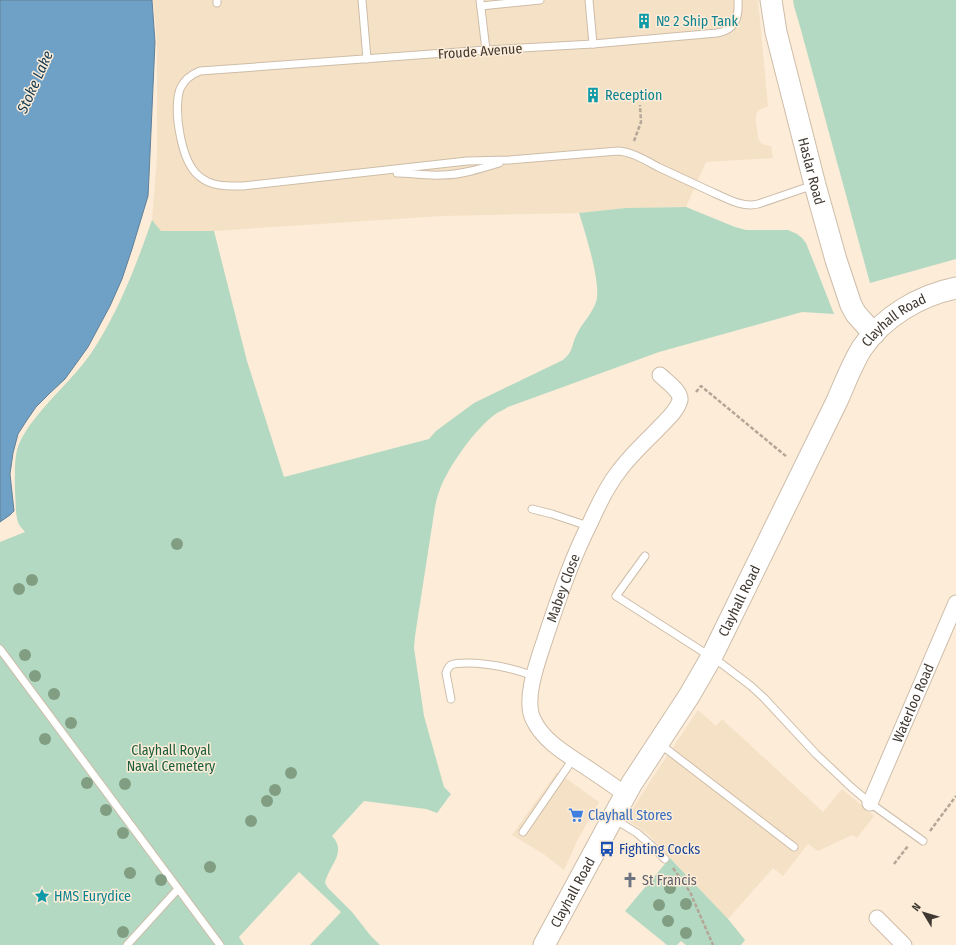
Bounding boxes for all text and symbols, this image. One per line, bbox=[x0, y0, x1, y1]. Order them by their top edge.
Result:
building icon: № 2 Ship Tank bbox=[635, 12, 653, 30]
place label: № 2 Ship Tank bbox=[656, 13, 738, 30]
street label: Froude Avenue bbox=[437, 40, 523, 63]
water label: Stoke Lake bbox=[13, 48, 57, 117]
building icon: Reception bbox=[584, 86, 602, 104]
place label: Reception bbox=[605, 87, 662, 104]
street label: Haslar Road bbox=[794, 136, 828, 207]
street label: Clayhall Road bbox=[858, 290, 929, 350]
street label: Mabey Close bbox=[543, 551, 584, 624]
street label: Clayhall Road bbox=[715, 563, 764, 640]
street label: Waterloo Road bbox=[889, 661, 938, 745]
park label: Clayhall Royal Naval Cemetery bbox=[127, 742, 216, 775]
supermarket icon: Clayhall Stores bbox=[567, 806, 585, 824]
place label: Clayhall Stores bbox=[588, 807, 672, 824]
bus stop icon: Fighting Cocks bbox=[598, 840, 616, 858]
place label: Fighting Cocks bbox=[619, 841, 700, 858]
street label: Clayhall Road bbox=[547, 854, 599, 931]
church icon: St Francis bbox=[621, 871, 639, 889]
place label: St Francis bbox=[642, 872, 697, 889]
place icon: HMS Eurydice bbox=[33, 887, 51, 905]
place label: HMS Eurydice bbox=[54, 888, 131, 905]
north arrow bbox=[904, 893, 944, 933]
text: N bbox=[909, 901, 924, 914]

